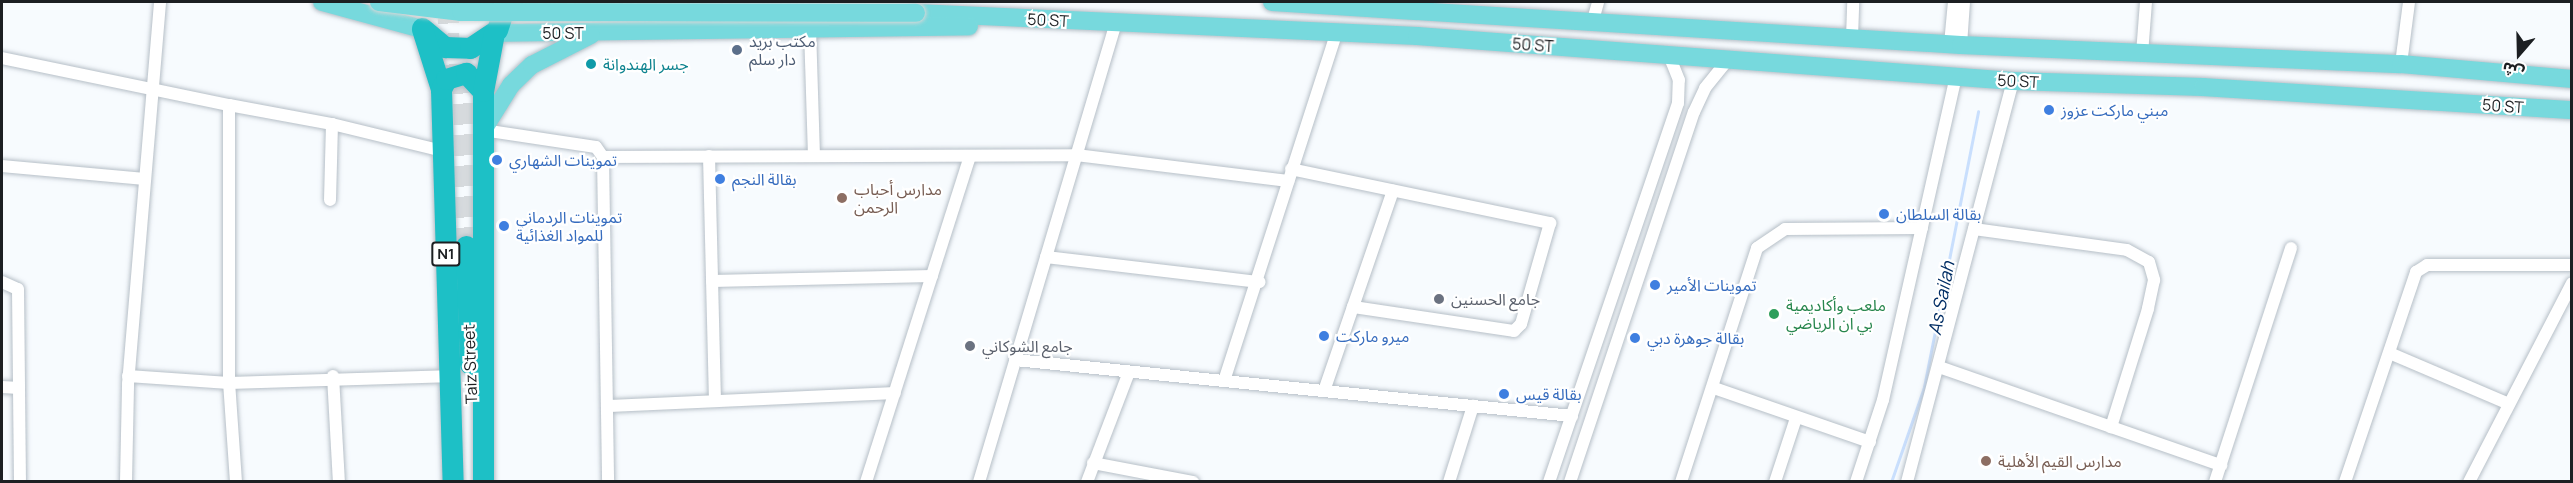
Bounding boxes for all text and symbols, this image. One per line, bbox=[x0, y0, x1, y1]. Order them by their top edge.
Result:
street label: 50 ST bbox=[1027, 9, 1069, 31]
street label: 50 ST bbox=[542, 23, 584, 43]
north arrow bbox=[2489, 24, 2549, 84]
place label: مكتب بريد دار سلم bbox=[749, 31, 816, 69]
street label: 50 ST bbox=[1512, 34, 1554, 56]
marker: مكتب بريد دار سلم bbox=[730, 43, 744, 57]
place label: جسر الهندوانة bbox=[603, 54, 689, 74]
marker: جسر الهندوانة bbox=[584, 57, 598, 71]
text: ش bbox=[2499, 57, 2527, 85]
street label: 50 ST bbox=[1997, 70, 2039, 92]
street label: 50 ST bbox=[2482, 95, 2524, 117]
place label: مبني ماركت عزوز bbox=[2061, 100, 2168, 120]
marker: مبني ماركت عزوز bbox=[2042, 103, 2056, 117]
place label: تموينات الشهاري bbox=[509, 150, 617, 170]
marker: تموينات الشهاري bbox=[490, 153, 504, 167]
place label: بقالة النجم bbox=[732, 169, 797, 189]
marker: بقالة النجم bbox=[713, 172, 727, 186]
place label: مدارس أحباب الرحمن bbox=[854, 179, 942, 217]
marker: مدارس أحباب الرحمن bbox=[835, 191, 849, 205]
place label: بقالة السلطان bbox=[1896, 204, 1981, 224]
place label: تموينات الردماني للمواد الغذائية bbox=[516, 207, 622, 245]
marker: بقالة السلطان bbox=[1877, 207, 1891, 221]
marker: تموينات الردماني للمواد الغذائية bbox=[497, 219, 511, 233]
road number: N1 bbox=[431, 242, 461, 266]
water label: As Sailah bbox=[1923, 259, 1959, 337]
place label: تموينات الأمير bbox=[1667, 275, 1756, 295]
marker: تموينات الأمير bbox=[1648, 278, 1662, 292]
place label: جامع الحسنين bbox=[1451, 289, 1540, 309]
marker: جامع الحسنين bbox=[1432, 292, 1446, 306]
place label: ملعب وأكاديمية بي ان الرياضي bbox=[1786, 295, 1886, 333]
marker: ملعب وأكاديمية بي ان الرياضي bbox=[1767, 307, 1781, 321]
street label: Taiz Street bbox=[459, 324, 481, 404]
place label: ميرو ماركت bbox=[1336, 326, 1409, 346]
place label: بقالة جوهرة دبي bbox=[1647, 328, 1744, 348]
marker: ميرو ماركت bbox=[1317, 329, 1331, 343]
marker: بقالة جوهرة دبي bbox=[1628, 331, 1642, 345]
place label: جامع الشوكاني bbox=[982, 336, 1073, 356]
marker: جامع الشوكاني bbox=[963, 339, 977, 353]
place label: بقالة قيس bbox=[1516, 384, 1581, 404]
marker: بقالة قيس bbox=[1497, 387, 1511, 401]
place label: مدارس القيم الأهلية bbox=[1998, 451, 2122, 471]
marker: مدارس القيم الأهلية bbox=[1979, 454, 1993, 468]

